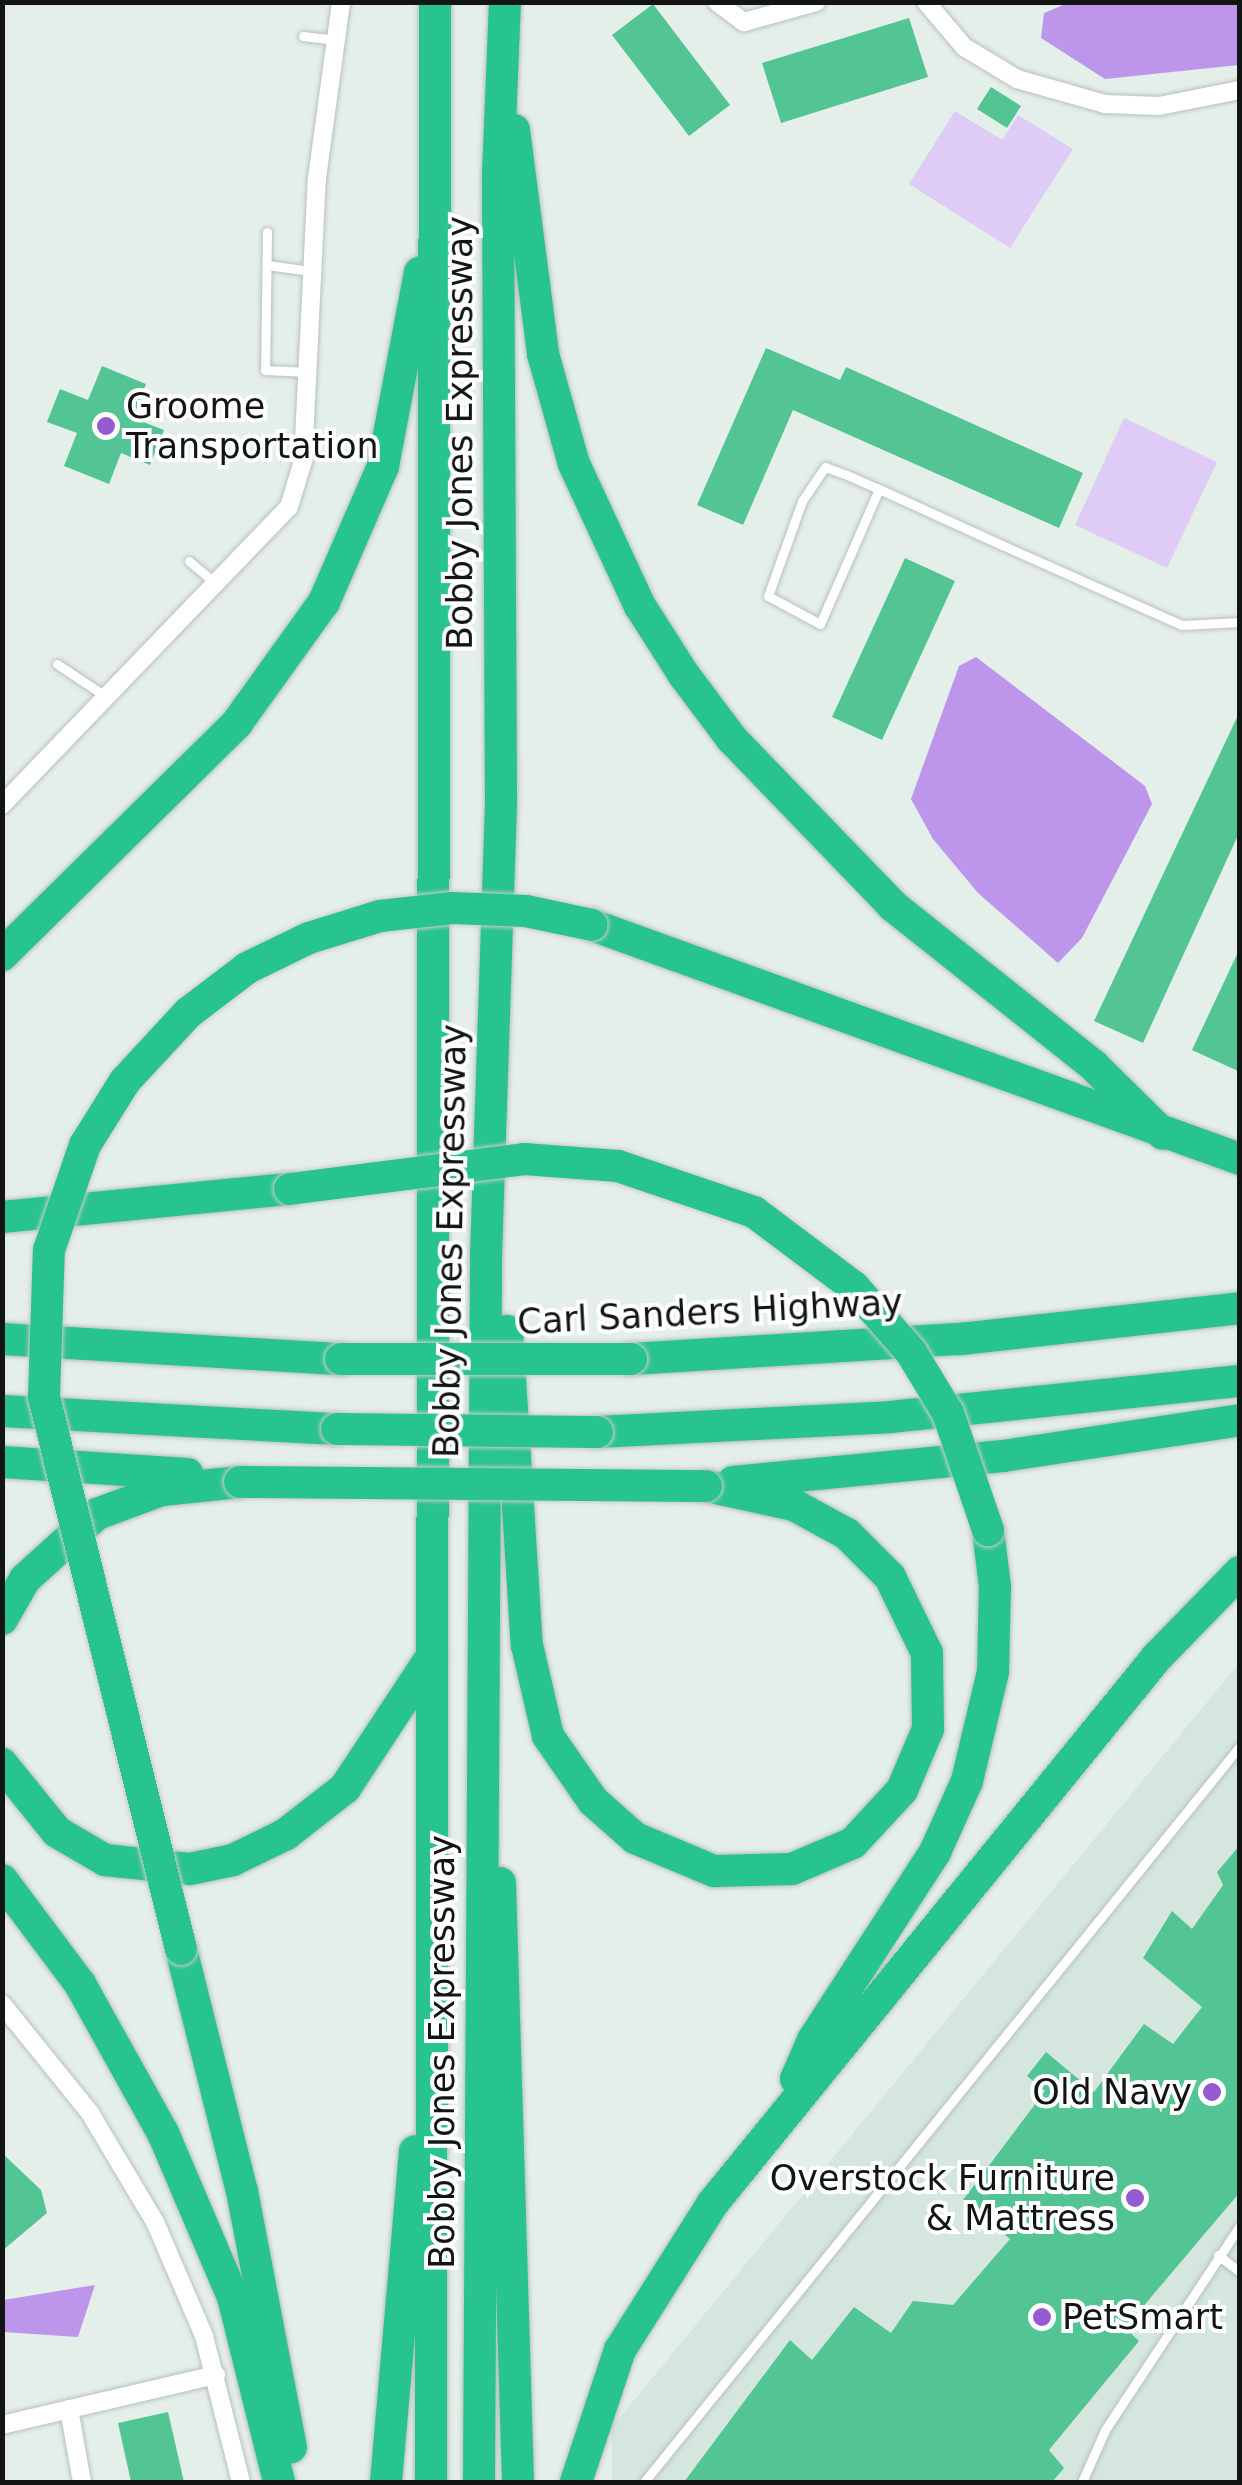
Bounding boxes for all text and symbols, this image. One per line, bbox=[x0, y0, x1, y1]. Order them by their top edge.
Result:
street label: Bobby Jones Expressway bbox=[439, 216, 481, 650]
place label: Groome Transportation bbox=[126, 385, 379, 467]
marker: Groome Transportation bbox=[95, 415, 117, 437]
street label: Bobby Jones Expressway bbox=[425, 1024, 475, 1458]
street label: Carl Sanders Highway bbox=[516, 1281, 904, 1343]
street label: Bobby Jones Expressway bbox=[421, 1835, 463, 2269]
place label: Old Navy bbox=[1032, 2071, 1192, 2113]
marker: Old Navy bbox=[1201, 2081, 1223, 2103]
place label: Overstock Furniture & Mattress bbox=[770, 2157, 1115, 2239]
marker: Overstock Furniture & Mattress bbox=[1124, 2187, 1146, 2209]
place label: PetSmart bbox=[1062, 2296, 1223, 2338]
marker: PetSmart bbox=[1031, 2306, 1053, 2328]

